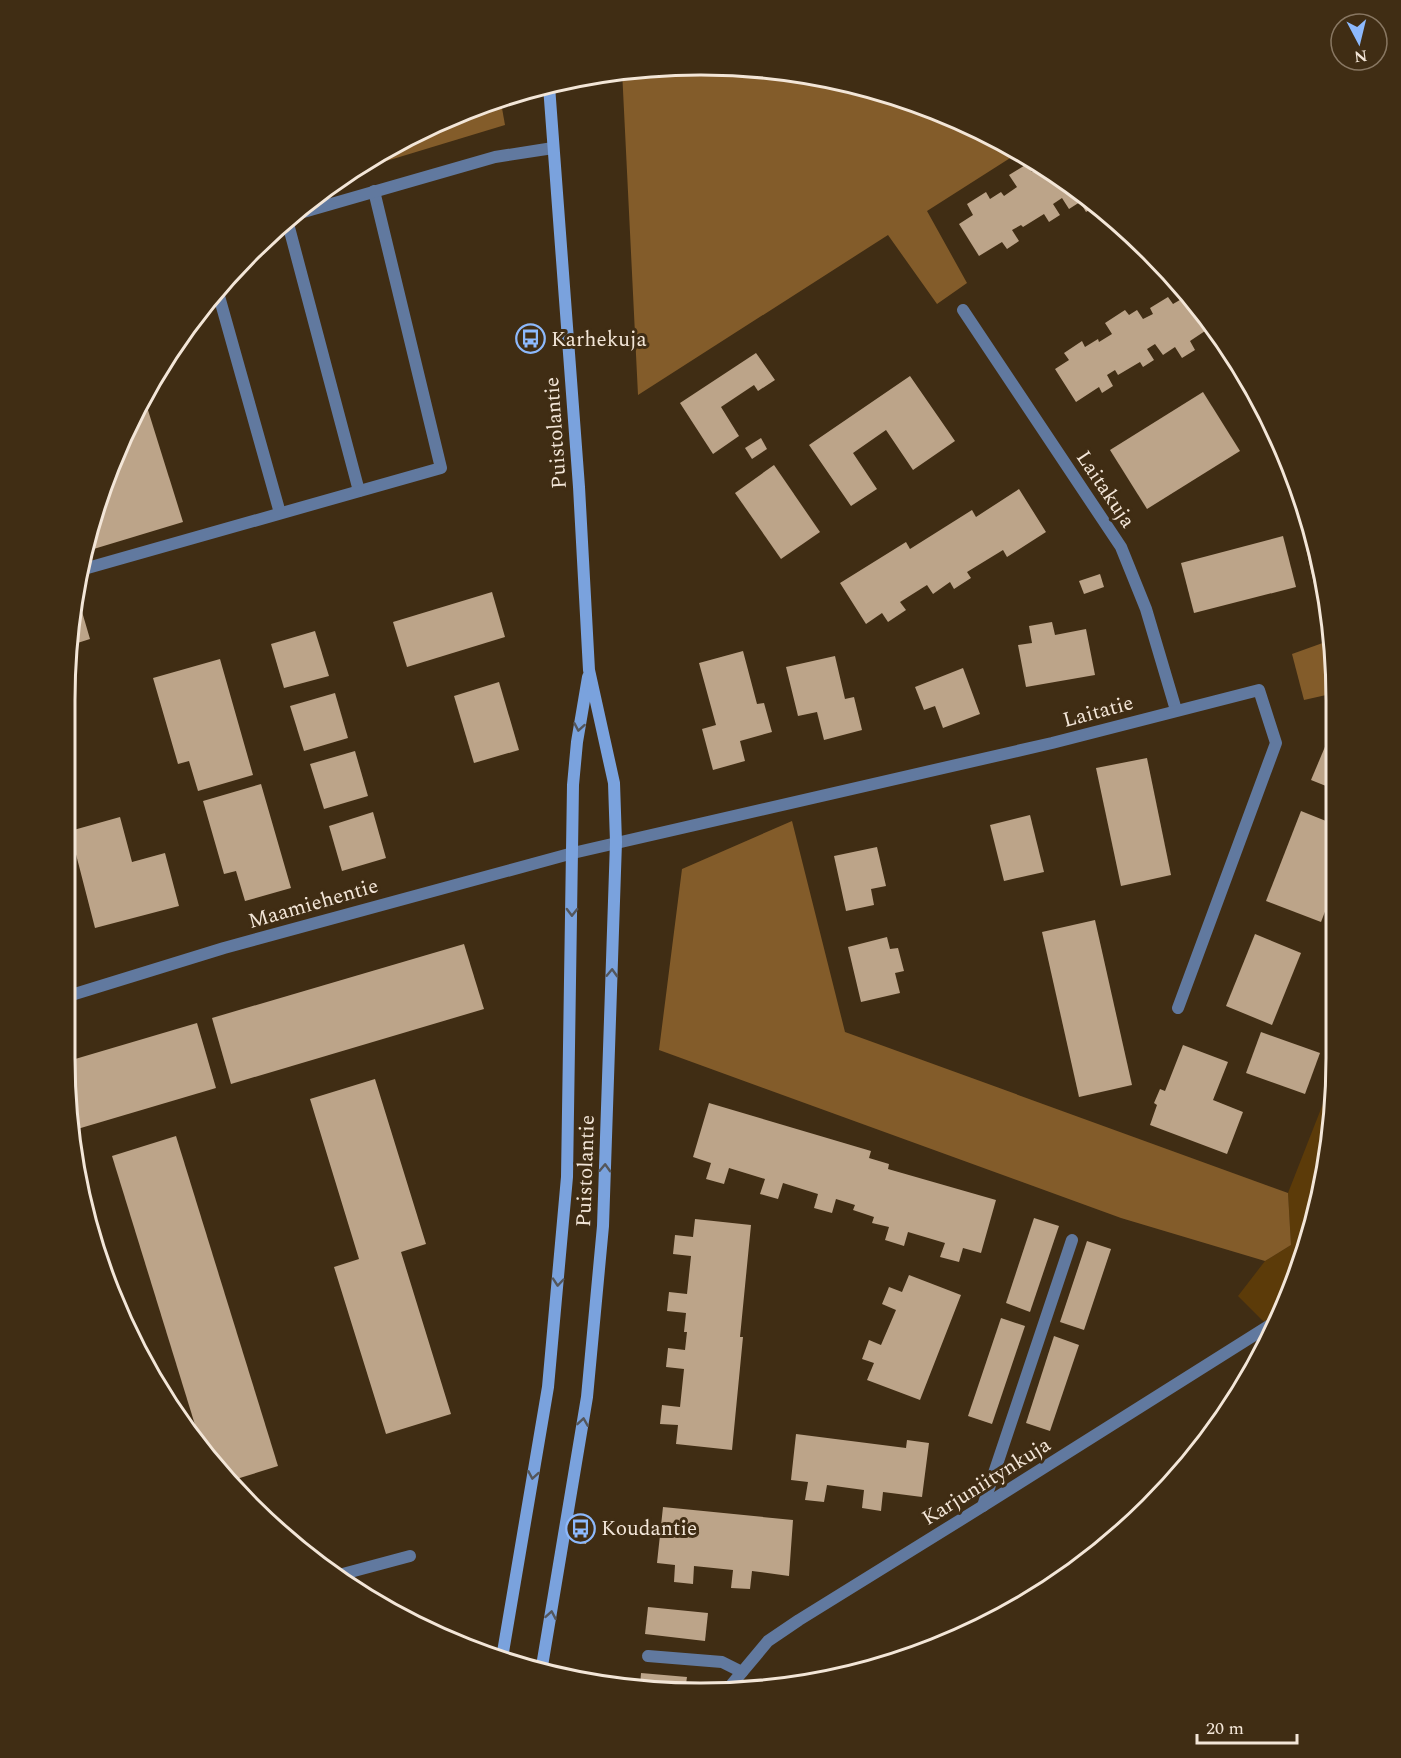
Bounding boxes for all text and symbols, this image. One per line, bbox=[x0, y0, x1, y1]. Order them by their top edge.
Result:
north arrow bbox=[1329, 12, 1389, 72]
text: N bbox=[1353, 43, 1369, 69]
bus stop icon: Karhekuja bbox=[514, 323, 546, 355]
place label: Karhekuja bbox=[551, 324, 648, 356]
street label: Puistolantie bbox=[536, 376, 576, 490]
street label: Laitakuja bbox=[1067, 444, 1143, 536]
street label: Laitatie bbox=[1059, 687, 1137, 737]
one-way arrow bbox=[573, 722, 586, 732]
street label: Maamiehentie bbox=[244, 870, 382, 938]
one-way arrow bbox=[566, 907, 578, 916]
one-way arrow bbox=[605, 968, 618, 977]
street label: Puistolantie bbox=[568, 1114, 604, 1228]
one-way arrow bbox=[599, 1163, 611, 1172]
one-way arrow bbox=[552, 1277, 565, 1286]
one-way arrow bbox=[576, 1418, 588, 1427]
street label: Karjuniitynkuja bbox=[916, 1429, 1058, 1534]
one-way arrow bbox=[527, 1470, 540, 1480]
bus stop icon: Koudantie bbox=[564, 1512, 596, 1544]
place label: Koudantie bbox=[601, 1513, 697, 1545]
one-way arrow bbox=[544, 1610, 557, 1620]
scale bar bbox=[1197, 1707, 1298, 1745]
text: 20 m bbox=[1206, 1715, 1244, 1742]

